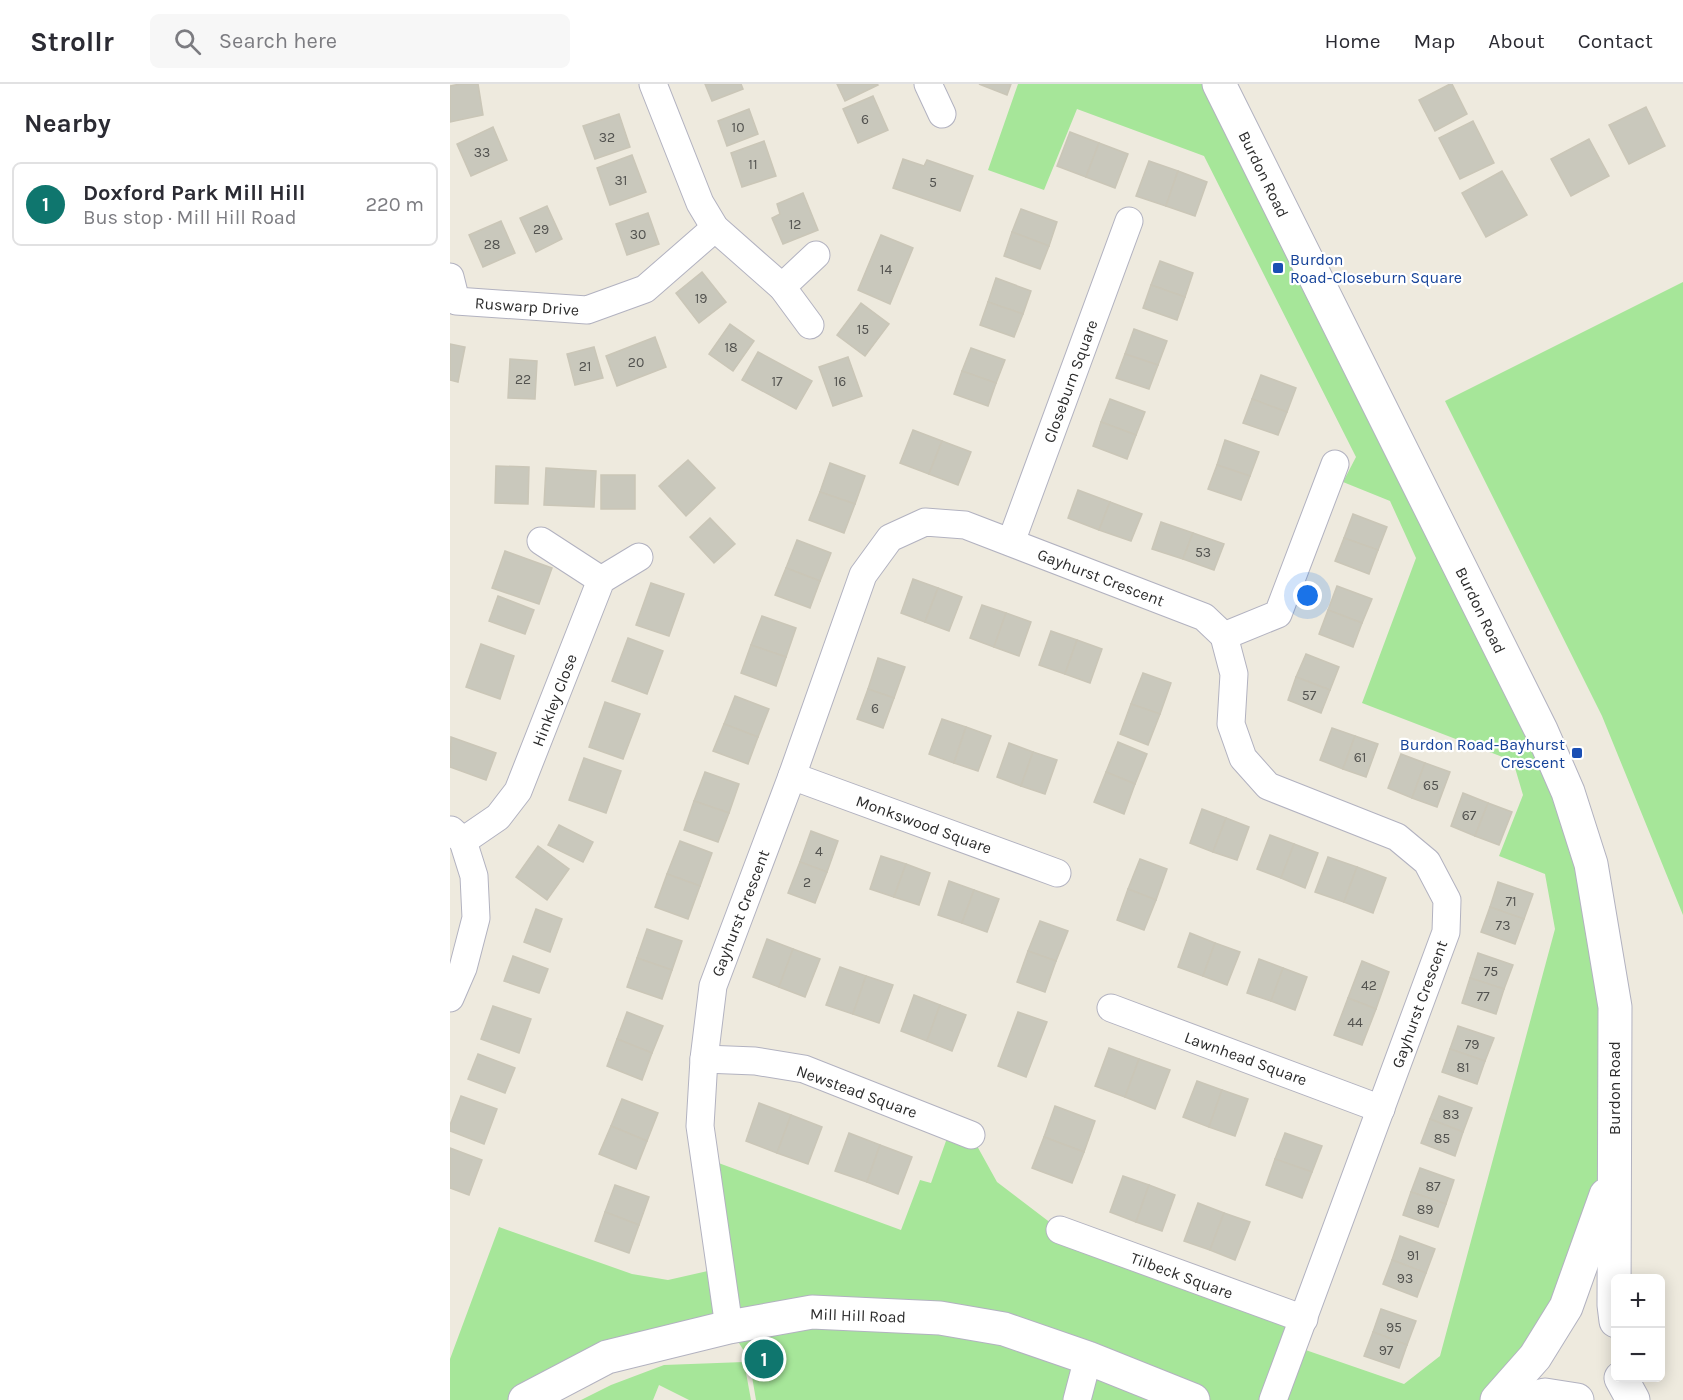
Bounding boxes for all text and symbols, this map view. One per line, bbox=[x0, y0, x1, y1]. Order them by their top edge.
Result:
search box bbox=[150, 14, 570, 68]
text: Strollr bbox=[30, 25, 114, 58]
icon: search bbox=[171, 25, 204, 58]
text: Search here bbox=[219, 28, 337, 54]
text: Home bbox=[1325, 29, 1381, 53]
text: Map bbox=[1414, 29, 1455, 53]
text: About bbox=[1488, 29, 1545, 53]
text: Contact bbox=[1578, 29, 1653, 53]
text: Nearby bbox=[24, 108, 111, 139]
house number: 6 bbox=[861, 111, 869, 128]
house number: 10 bbox=[732, 119, 744, 136]
street label: Burdon Road bbox=[1234, 128, 1293, 221]
house number: 32 bbox=[599, 129, 615, 146]
house number: 33 bbox=[474, 144, 490, 161]
house number: 11 bbox=[748, 156, 758, 173]
house number: 31 bbox=[615, 172, 627, 189]
house number: 5 bbox=[929, 174, 937, 191]
text: Doxford Park Mill Hill bbox=[83, 180, 305, 206]
text: 1 bbox=[42, 193, 49, 216]
text: 220 m bbox=[365, 193, 424, 216]
text: Bus stop · Mill Hill Road bbox=[83, 206, 297, 229]
house number: 12 bbox=[789, 216, 801, 233]
house number: 29 bbox=[533, 221, 549, 238]
house number: 30 bbox=[630, 226, 646, 243]
house number: 28 bbox=[484, 236, 500, 253]
place label: Burdon Road-Closeburn Square bbox=[1290, 250, 1462, 287]
house number: 14 bbox=[880, 261, 892, 278]
marker: Burdon Road-Closeburn Square bbox=[1271, 261, 1285, 275]
house number: 19 bbox=[695, 290, 707, 307]
street label: Ruswarp Drive bbox=[474, 293, 580, 320]
street label: Closeburn Square bbox=[1039, 317, 1102, 445]
house number: 15 bbox=[857, 321, 869, 338]
house number: 18 bbox=[724, 339, 738, 356]
house number: 20 bbox=[628, 354, 644, 371]
house number: 21 bbox=[579, 358, 591, 375]
house number: 22 bbox=[515, 371, 531, 388]
house number: 17 bbox=[771, 373, 783, 390]
house number: 16 bbox=[834, 373, 846, 390]
house number: 53 bbox=[1195, 544, 1211, 561]
street label: Gayhurst Crescent bbox=[1035, 545, 1167, 610]
street label: Burdon Road bbox=[1451, 564, 1510, 657]
your location bbox=[1293, 581, 1322, 610]
street label: Hinkley Close bbox=[528, 651, 581, 749]
house number: 57 bbox=[1302, 687, 1317, 704]
house number: 6 bbox=[871, 700, 879, 717]
place label: Burdon Road-Bayhurst Crescent bbox=[1400, 735, 1565, 772]
marker: Burdon Road-Bayhurst Crescent bbox=[1570, 746, 1584, 760]
house number: 61 bbox=[1354, 749, 1366, 766]
house number: 65 bbox=[1423, 777, 1439, 794]
street label: Monkswood Square bbox=[853, 791, 994, 858]
house number: 67 bbox=[1462, 807, 1477, 824]
house number: 4 bbox=[815, 843, 823, 860]
street label: Gayhurst Crescent bbox=[708, 847, 773, 979]
house number: 2 bbox=[803, 874, 811, 891]
house number: 71 bbox=[1505, 893, 1517, 910]
house number: 73 bbox=[1496, 917, 1510, 934]
street label: Gayhurst Crescent bbox=[1388, 938, 1451, 1071]
house number: 75 bbox=[1484, 963, 1498, 980]
house number: 42 bbox=[1361, 977, 1377, 994]
house number: 77 bbox=[1476, 988, 1490, 1005]
house number: 44 bbox=[1347, 1014, 1363, 1031]
street label: Lawnhead Square bbox=[1182, 1027, 1310, 1089]
house number: 79 bbox=[1465, 1036, 1479, 1053]
street label: Burdon Road bbox=[1605, 1041, 1624, 1135]
house number: 81 bbox=[1456, 1059, 1470, 1076]
street label: Newstead Square bbox=[794, 1061, 920, 1122]
house number: 83 bbox=[1443, 1106, 1459, 1123]
house number: 85 bbox=[1434, 1130, 1450, 1147]
house number: 87 bbox=[1425, 1178, 1441, 1195]
house number: 89 bbox=[1417, 1201, 1433, 1218]
house number: 91 bbox=[1407, 1247, 1419, 1264]
street label: Tilbeck Square bbox=[1128, 1248, 1236, 1303]
house number: 93 bbox=[1397, 1270, 1413, 1287]
map controls bbox=[1611, 1274, 1665, 1382]
button: + bbox=[1611, 1274, 1665, 1328]
street label: Mill Hill Road bbox=[810, 1304, 906, 1327]
house number: 95 bbox=[1386, 1319, 1402, 1336]
button: − bbox=[1611, 1328, 1665, 1382]
pin: 1 bbox=[744, 1336, 784, 1382]
house number: 97 bbox=[1379, 1342, 1394, 1359]

